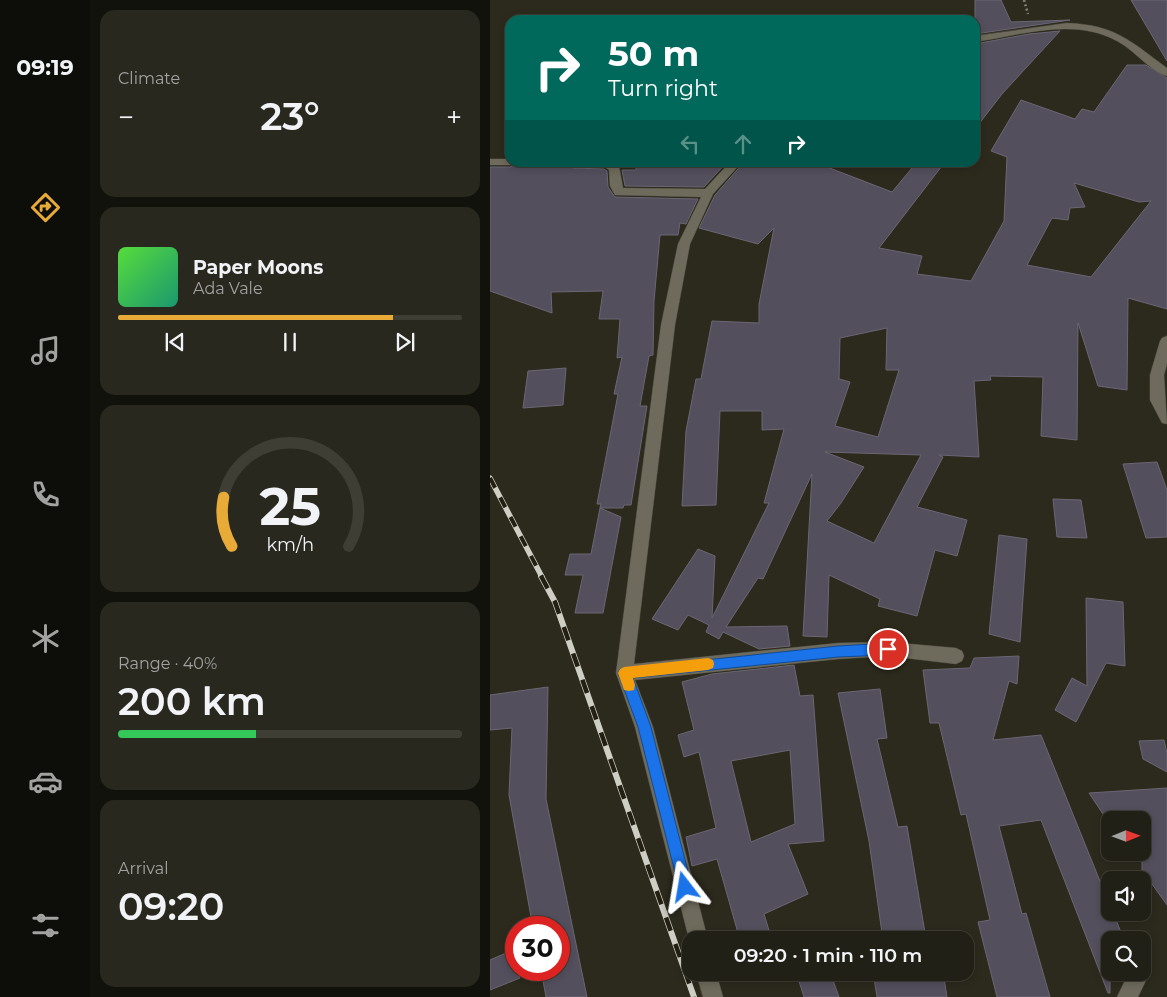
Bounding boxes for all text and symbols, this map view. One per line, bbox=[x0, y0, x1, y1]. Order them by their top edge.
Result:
text: 50 m bbox=[608, 32, 699, 75]
icon: right bbox=[525, 35, 590, 100]
text: 09:19 bbox=[16, 54, 74, 81]
text: Climate bbox=[118, 69, 180, 88]
text: Turn right bbox=[608, 75, 718, 102]
text: 23° bbox=[260, 93, 320, 140]
text: − bbox=[118, 100, 134, 134]
text: + bbox=[446, 100, 462, 134]
icon: left bbox=[676, 130, 704, 158]
icon: ahead bbox=[729, 130, 757, 158]
icon: right bbox=[782, 130, 810, 158]
icon: directions bbox=[28, 190, 63, 225]
text: Paper Moons bbox=[193, 256, 323, 279]
text: Ada Vale bbox=[193, 279, 263, 298]
icon: previous bbox=[161, 328, 189, 356]
icon: pause bbox=[276, 328, 304, 356]
icon: next bbox=[391, 328, 419, 356]
icon: music bbox=[28, 333, 63, 368]
text: 25 bbox=[259, 475, 321, 538]
icon: phone bbox=[28, 477, 63, 512]
text: km/h bbox=[266, 534, 314, 555]
icon: climate bbox=[28, 621, 63, 656]
pin bbox=[867, 628, 909, 670]
icon: arrive bbox=[874, 635, 902, 663]
text: Range · 40% bbox=[118, 654, 217, 673]
text: 200 km bbox=[118, 678, 266, 725]
icon: car bbox=[28, 764, 63, 799]
north arrow bbox=[1101, 811, 1151, 861]
map controls bbox=[1101, 811, 1151, 981]
text: Arrival bbox=[118, 859, 168, 878]
position arrow bbox=[658, 860, 710, 912]
button: sound bbox=[1101, 871, 1151, 921]
text: 09:20 bbox=[118, 883, 224, 930]
icon: filters bbox=[28, 908, 63, 943]
speed limit sign: 30 bbox=[505, 916, 570, 981]
button: search bbox=[1101, 931, 1151, 981]
text: 09:20 · 1 min · 110 m bbox=[734, 944, 922, 967]

